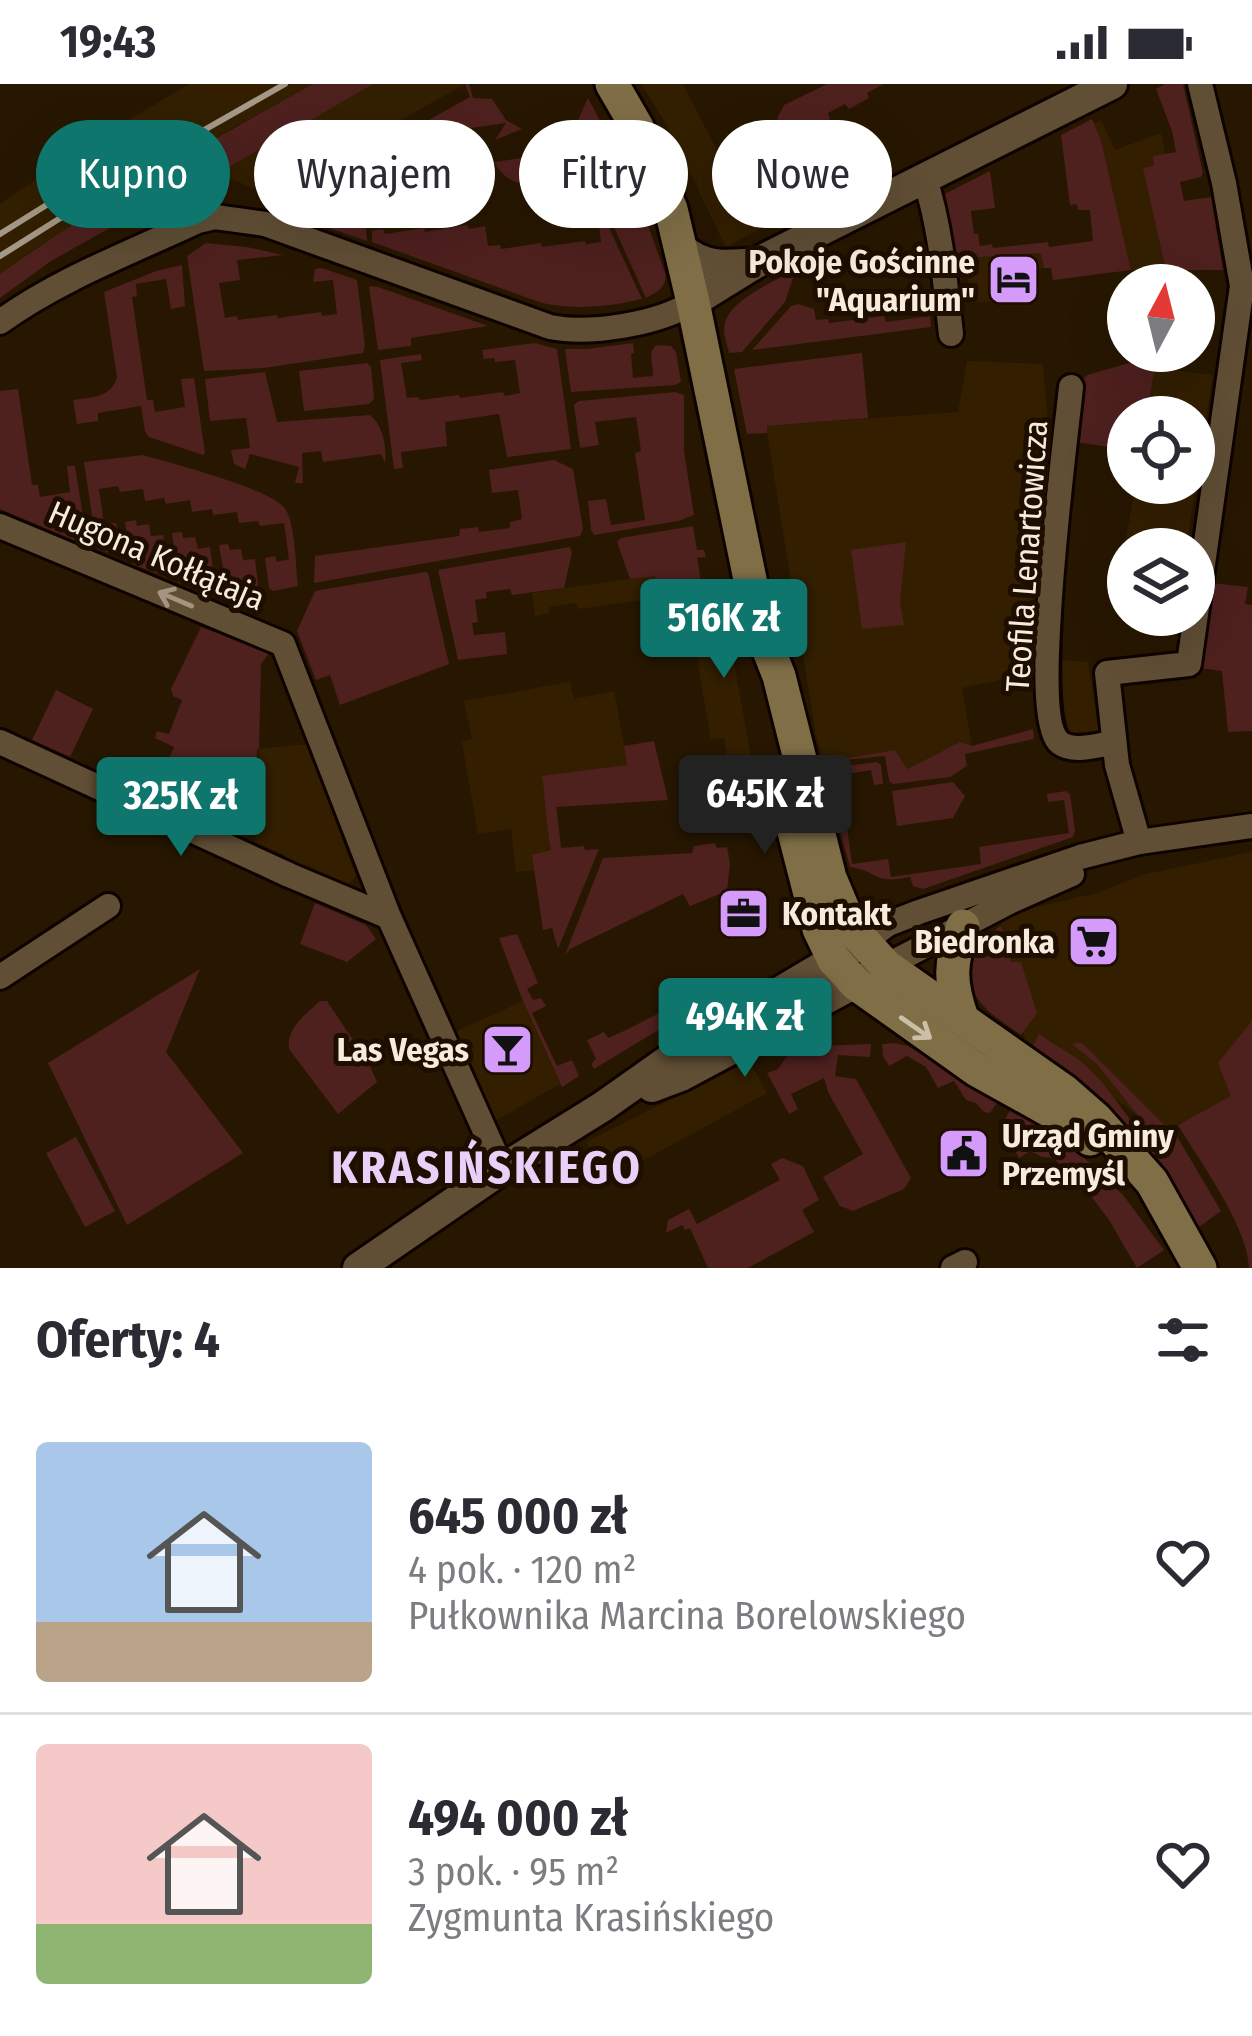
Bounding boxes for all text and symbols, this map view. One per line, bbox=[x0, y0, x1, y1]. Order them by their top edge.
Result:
text: 19:43 bbox=[60, 15, 156, 69]
chip: Kupno bbox=[36, 120, 230, 228]
chip: Wynajem bbox=[254, 120, 495, 228]
chip: Filtry bbox=[519, 120, 688, 228]
chip: Nowe bbox=[712, 120, 892, 228]
place label: Pokoje Gościnne "Aquarium" bbox=[748, 242, 975, 320]
hotel icon: Pokoje Gościnne "Aquarium" bbox=[986, 252, 1042, 308]
north arrow bbox=[1107, 264, 1215, 372]
map controls bbox=[1107, 264, 1215, 636]
button: locate bbox=[1107, 396, 1215, 504]
street label: Teofila Lenartowicza bbox=[998, 419, 1056, 693]
street label: Hugona Kołłątaja bbox=[43, 492, 271, 619]
button: layers bbox=[1107, 528, 1215, 636]
pin: 516K zł bbox=[613, 579, 835, 681]
one-way arrow bbox=[157, 587, 194, 608]
text: 516K zł bbox=[667, 595, 781, 641]
pin: 645K zł bbox=[654, 755, 876, 857]
pin: 325K zł bbox=[70, 757, 292, 859]
text: 645K zł bbox=[706, 771, 824, 817]
text: 325K zł bbox=[124, 773, 238, 819]
office icon: Kontakt bbox=[715, 885, 771, 941]
place label: Kontakt bbox=[782, 894, 892, 934]
supermarket icon: Biedronka bbox=[1066, 913, 1122, 969]
place label: Biedronka bbox=[915, 922, 1055, 962]
pin: 494K zł bbox=[634, 978, 856, 1080]
text: 494K zł bbox=[686, 994, 804, 1040]
one-way arrow bbox=[899, 1015, 933, 1040]
bar icon: Las Vegas bbox=[480, 1021, 536, 1077]
place label: Las Vegas bbox=[337, 1030, 469, 1070]
place label: Urząd Gminy Przemyśl bbox=[1002, 1116, 1174, 1194]
public building icon: Urząd Gminy Przemyśl bbox=[935, 1126, 991, 1182]
district label: KRASIŃSKIEGO bbox=[331, 1139, 643, 1195]
icon: filters bbox=[1150, 1307, 1216, 1373]
text: Oferty: 4 bbox=[36, 1309, 220, 1371]
text: 645 000 zł bbox=[408, 1485, 628, 1547]
icon: home bbox=[132, 1490, 276, 1634]
icon: heart bbox=[1150, 1529, 1216, 1595]
text: 4 pok. · 120 m² bbox=[408, 1547, 636, 1593]
text: Pułkownika Marcina Borelowskiego bbox=[408, 1593, 966, 1639]
text: 494 000 zł bbox=[408, 1787, 628, 1849]
icon: home bbox=[132, 1792, 276, 1936]
icon: heart bbox=[1150, 1831, 1216, 1897]
text: 3 pok. · 95 m² bbox=[408, 1849, 619, 1895]
text: Zygmunta Krasińskiego bbox=[408, 1895, 774, 1941]

